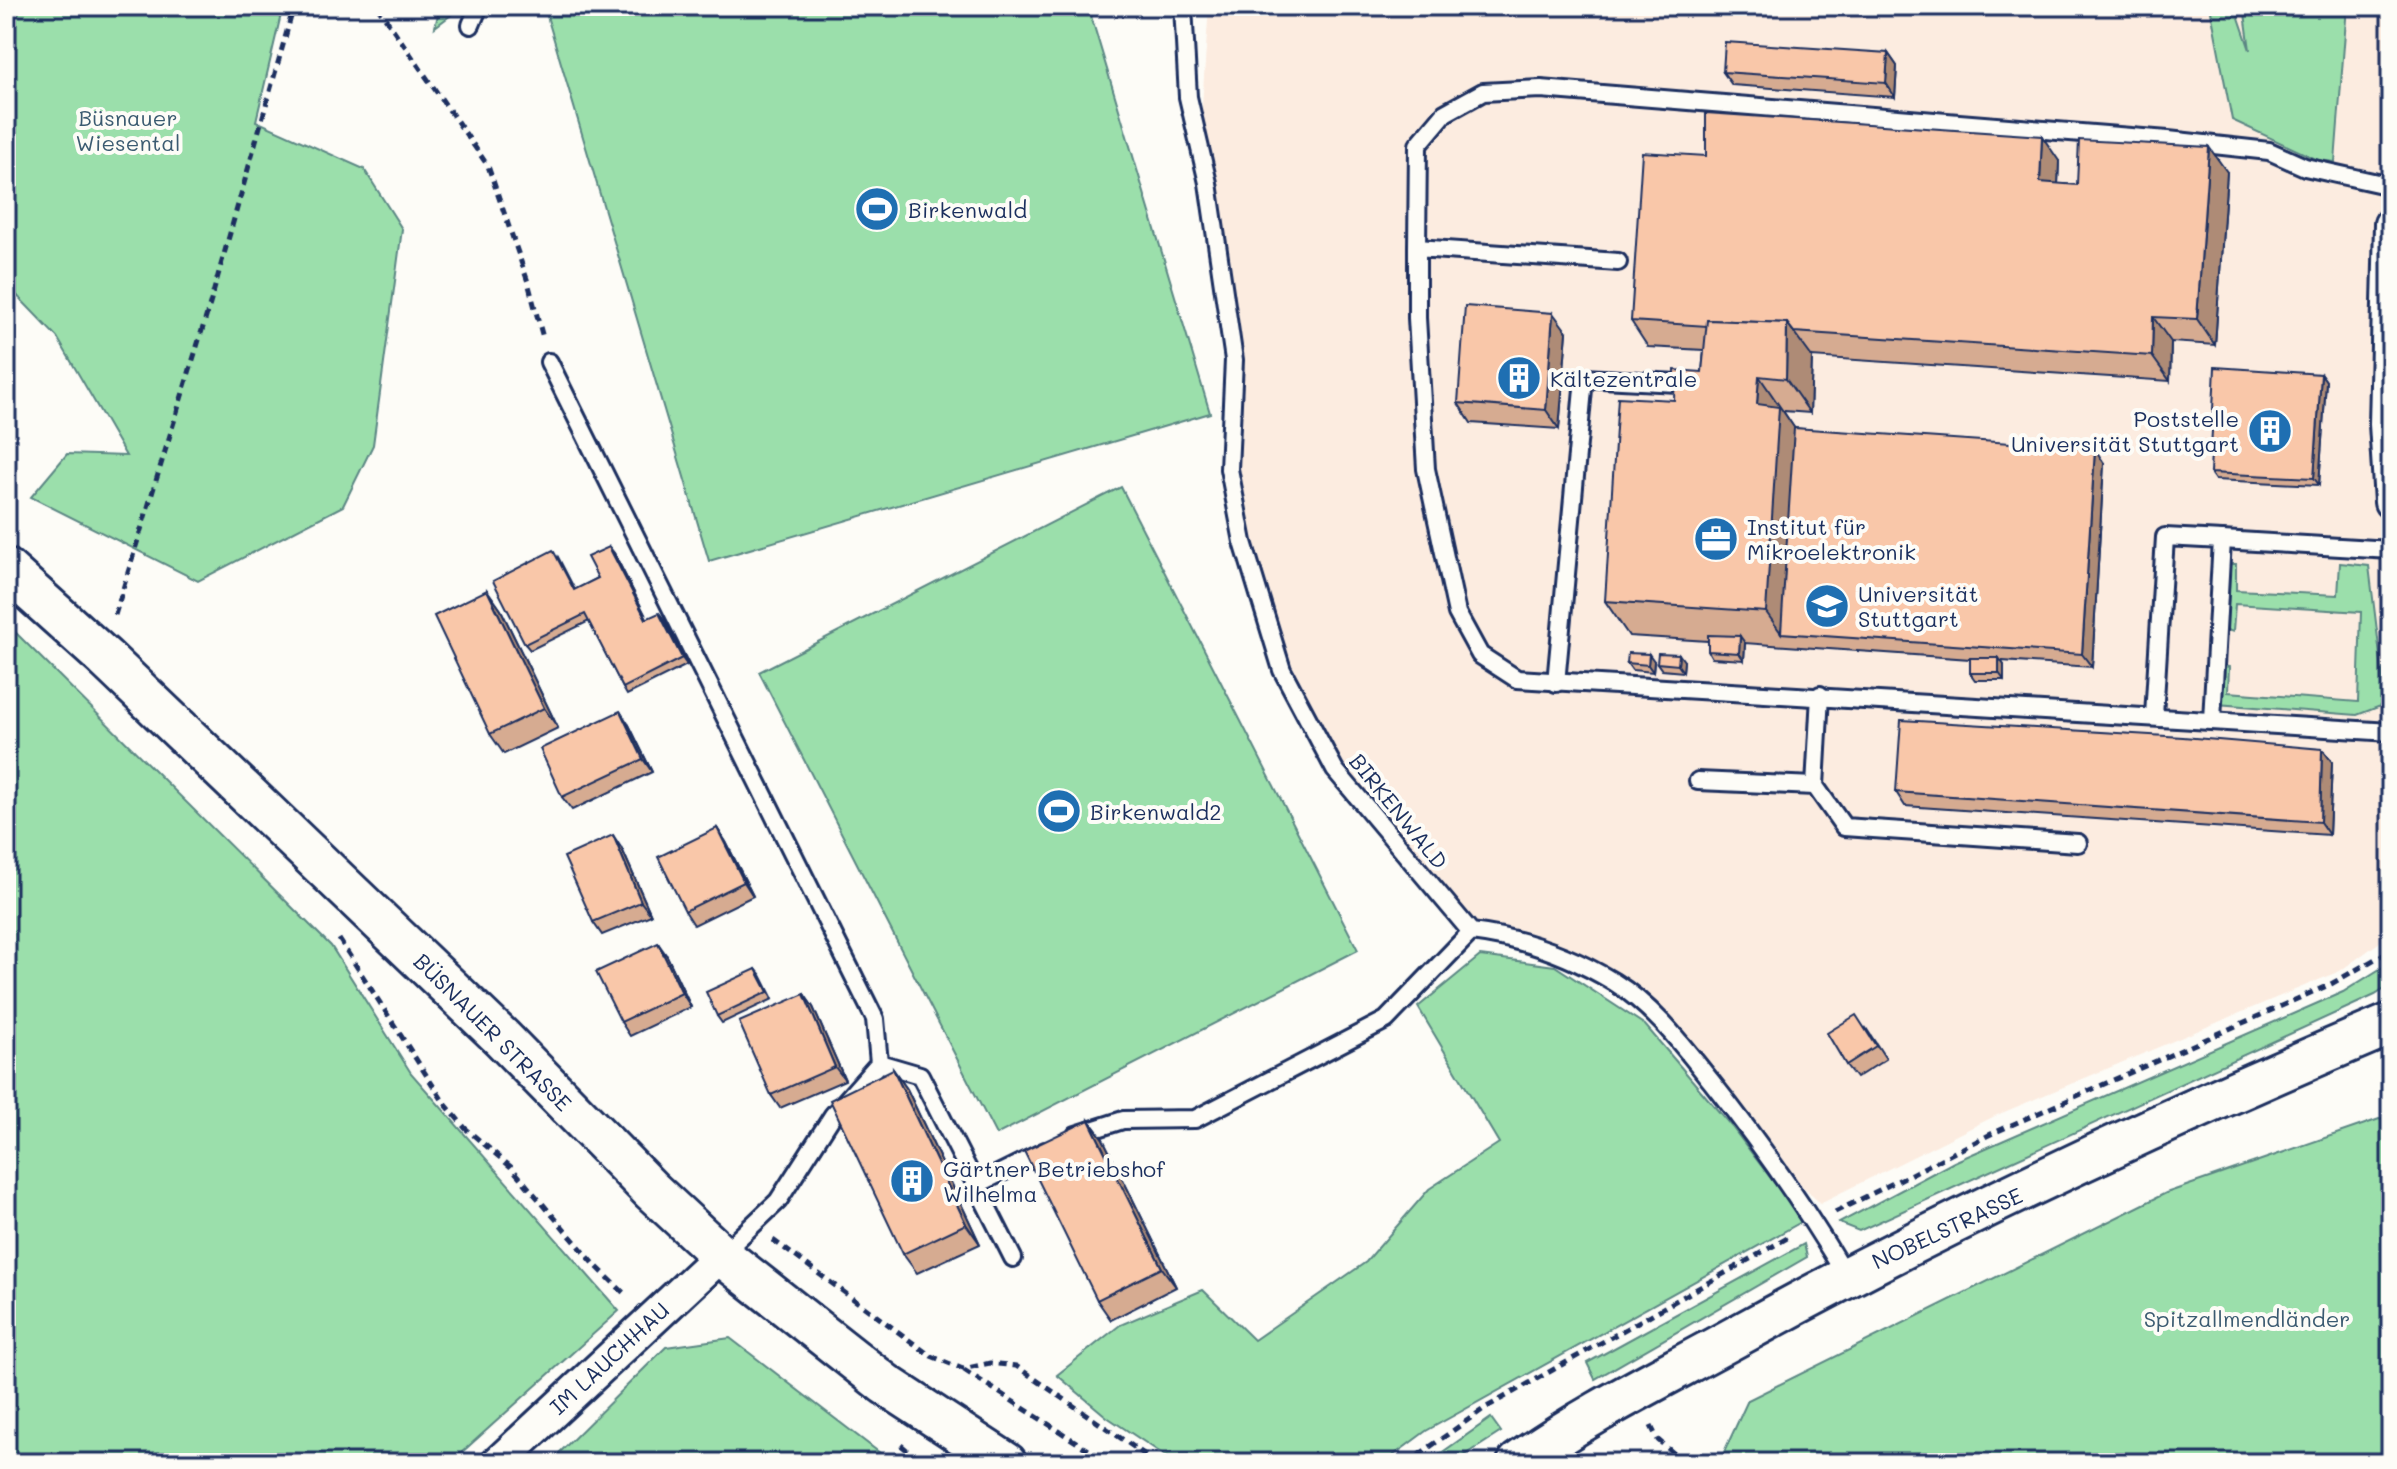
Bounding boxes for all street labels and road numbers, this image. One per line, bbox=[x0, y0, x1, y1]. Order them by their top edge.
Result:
street label: BIRKENWALD bbox=[1343, 747, 1455, 875]
street label: BÜSNAUER STRASSE bbox=[408, 947, 578, 1117]
street label: NOBELSTRASSE bbox=[1867, 1180, 2027, 1276]
street label: IM LAUCHHAU bbox=[543, 1295, 675, 1421]

